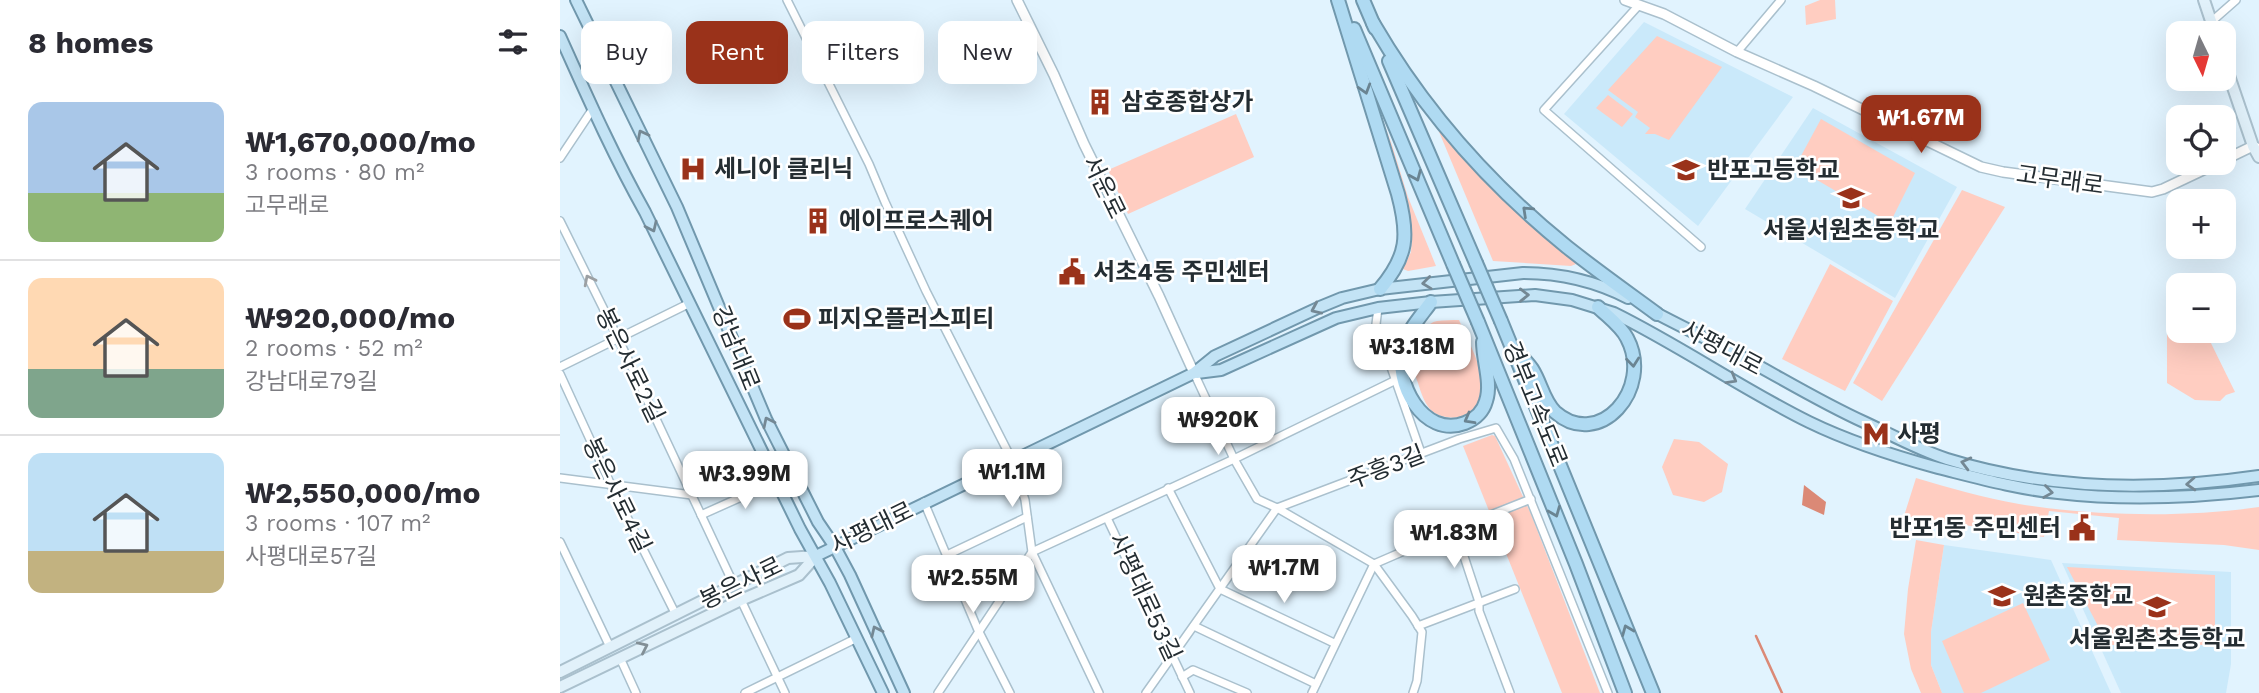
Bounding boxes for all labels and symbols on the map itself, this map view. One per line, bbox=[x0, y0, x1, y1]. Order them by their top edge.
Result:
north arrow bbox=[2166, 21, 2236, 91]
one-way arrow bbox=[1357, 82, 1372, 94]
building icon: 삼호종합상가 bbox=[1085, 87, 1115, 117]
place label: 삼호종합상가 bbox=[1121, 88, 1253, 116]
pin: ₩1.67M bbox=[1864, 96, 1978, 155]
one-way arrow bbox=[636, 130, 650, 143]
street label: 서운로 bbox=[1077, 151, 1131, 223]
hospital icon: 세니아 클리닉 bbox=[678, 154, 708, 184]
place label: 세니아 클리닉 bbox=[714, 155, 853, 183]
school or university icon: 반포고등학교 bbox=[1671, 155, 1701, 185]
place label: 반포고등학교 bbox=[1707, 156, 1839, 184]
street label: 고무래로 bbox=[2014, 160, 2106, 200]
one-way arrow bbox=[1407, 169, 1421, 181]
school or university icon: 서울서원초등학교 bbox=[1836, 183, 1866, 213]
building icon: 에이프로스퀘어 bbox=[803, 206, 833, 236]
place label: 에이프로스퀘어 bbox=[839, 207, 994, 235]
one-way arrow bbox=[1522, 207, 1535, 220]
place label: 서울서원초등학교 bbox=[1763, 216, 1939, 244]
one-way arrow bbox=[644, 220, 658, 232]
public building icon: 서초4동 주민센터 bbox=[1057, 257, 1087, 287]
place label: 서초4동 주민센터 bbox=[1093, 258, 1270, 286]
one-way arrow bbox=[583, 275, 597, 287]
one-way arrow bbox=[1421, 276, 1432, 291]
one-way arrow bbox=[1519, 288, 1530, 303]
one-way arrow bbox=[1310, 301, 1323, 315]
street label: 강남대로 bbox=[706, 302, 766, 394]
street label: 봉은사로2길 bbox=[590, 303, 670, 427]
sports icon: 피지오플러스피티 bbox=[782, 304, 812, 334]
place label: 피지오플러스피티 bbox=[818, 305, 995, 333]
street label: 사평대로 bbox=[1676, 315, 1768, 381]
pin: ₩3.18M bbox=[1355, 324, 1469, 384]
street label: 경부고속도로 bbox=[1497, 337, 1573, 471]
one-way arrow bbox=[1625, 357, 1640, 368]
one-way arrow bbox=[1724, 371, 1737, 384]
pin: ₩920K bbox=[1169, 398, 1267, 457]
one-way arrow bbox=[1464, 411, 1477, 424]
one-way arrow bbox=[762, 417, 776, 429]
metro station icon: 사평 bbox=[1861, 419, 1891, 449]
place label: 사평 bbox=[1897, 420, 1941, 448]
street label: 봉은사로4길 bbox=[577, 433, 657, 557]
street label: 주흥3길 bbox=[1344, 440, 1428, 494]
pin: ₩1.1M bbox=[963, 449, 1061, 509]
pin: ₩3.99M bbox=[688, 452, 802, 511]
one-way arrow bbox=[1960, 457, 1972, 471]
one-way arrow bbox=[2186, 477, 2197, 492]
one-way arrow bbox=[2042, 484, 2053, 499]
street label: 사평대로 bbox=[826, 496, 918, 560]
one-way arrow bbox=[1547, 504, 1561, 517]
pin: ₩1.83M bbox=[1397, 510, 1511, 570]
public building icon: 반포1동 주민센터 bbox=[2067, 513, 2097, 543]
place label: 반포1동 주민센터 bbox=[1889, 514, 2061, 542]
street label: 사평대로53길 bbox=[1103, 528, 1187, 666]
pin: ₩1.7M bbox=[1235, 546, 1333, 605]
street label: 봉은사로 bbox=[695, 551, 787, 615]
pin: ₩2.55M bbox=[916, 556, 1030, 615]
school or university icon: 원촌중학교 bbox=[1987, 581, 2017, 611]
place label: 원촌중학교 bbox=[2023, 582, 2133, 610]
school or university icon: 서울원촌초등학교 bbox=[2142, 592, 2172, 622]
one-way arrow bbox=[1621, 625, 1635, 637]
place label: 서울원촌초등학교 bbox=[2069, 625, 2245, 653]
one-way arrow bbox=[870, 626, 884, 638]
one-way arrow bbox=[636, 641, 648, 655]

